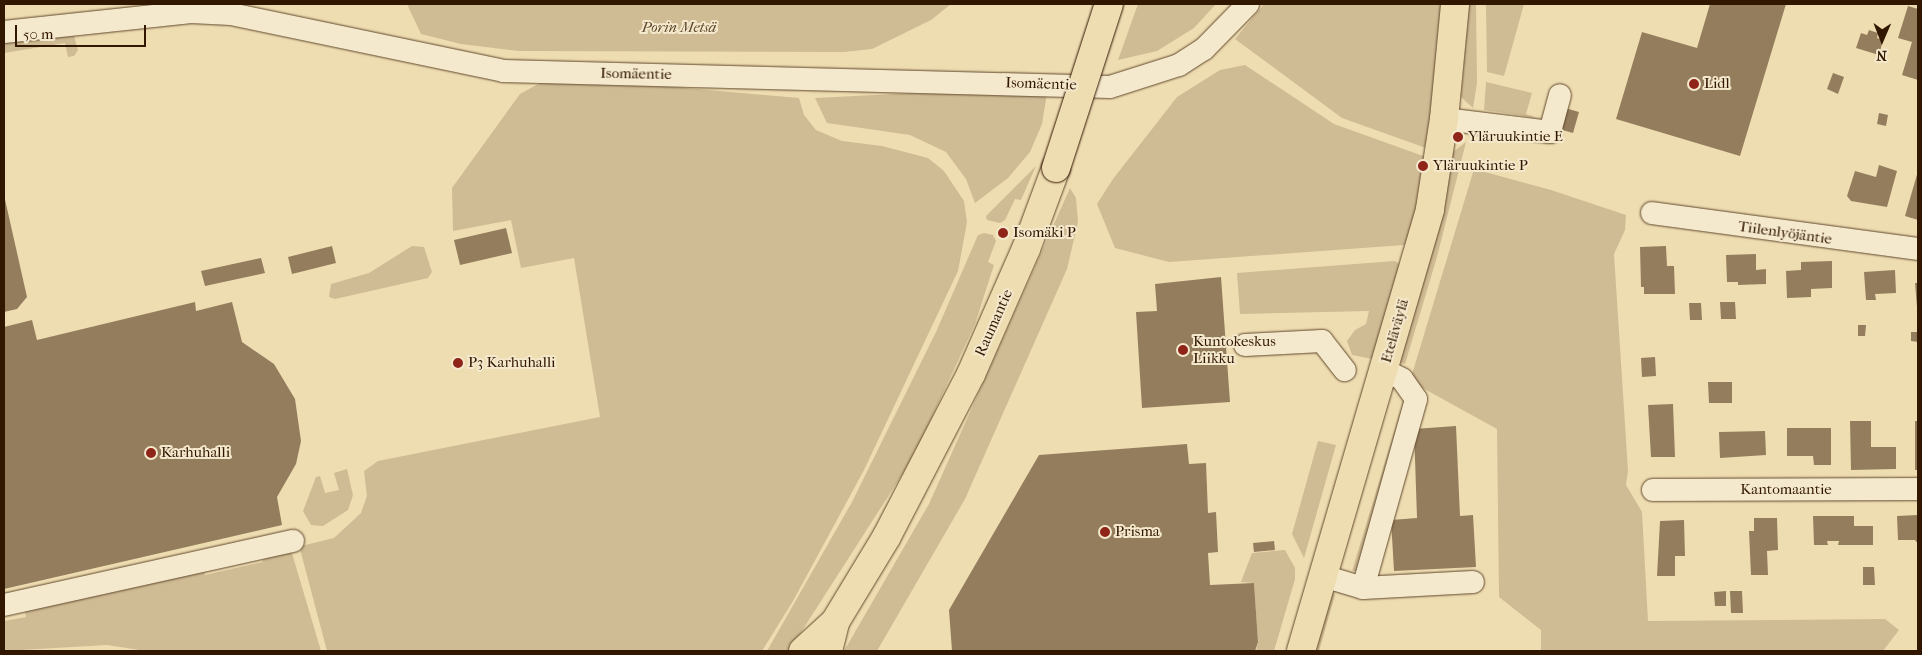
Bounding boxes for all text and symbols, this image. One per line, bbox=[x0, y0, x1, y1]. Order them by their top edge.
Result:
scale bar bbox=[18, 15, 149, 47]
north arrow bbox=[1857, 15, 1907, 65]
park label: Porin Metsä bbox=[642, 19, 716, 37]
text: 50 m bbox=[23, 25, 53, 43]
text: N bbox=[1876, 47, 1887, 64]
street label: Isomäentie bbox=[600, 64, 672, 84]
street label: Isomäentie bbox=[1005, 74, 1077, 94]
place label: Lidl bbox=[1704, 75, 1730, 93]
marker: Lidl bbox=[1688, 78, 1700, 90]
place label: Yläruukintie E bbox=[1468, 128, 1563, 146]
marker: Yläruukintie E bbox=[1452, 131, 1464, 143]
place label: Yläruukintie P bbox=[1433, 157, 1528, 175]
marker: Yläruukintie P bbox=[1417, 160, 1429, 172]
street label: Tiilenlyöjäntie bbox=[1737, 218, 1833, 248]
place label: Isomäki P bbox=[1013, 224, 1076, 242]
marker: Isomäki P bbox=[997, 227, 1009, 239]
street label: Raumantie bbox=[971, 287, 1017, 359]
street label: Eteläväylä bbox=[1377, 297, 1413, 365]
place label: Kuntokeskus Liikku bbox=[1193, 332, 1276, 367]
marker: Kuntokeskus Liikku bbox=[1177, 344, 1189, 356]
place label: P3 Karhuhalli bbox=[468, 354, 556, 372]
marker: P3 Karhuhalli bbox=[452, 357, 464, 369]
place label: Karhuhalli bbox=[161, 444, 230, 462]
marker: Karhuhalli bbox=[145, 447, 157, 459]
street label: Kantomaantie bbox=[1740, 481, 1832, 499]
place label: Prisma bbox=[1115, 523, 1160, 541]
marker: Prisma bbox=[1099, 526, 1111, 538]

